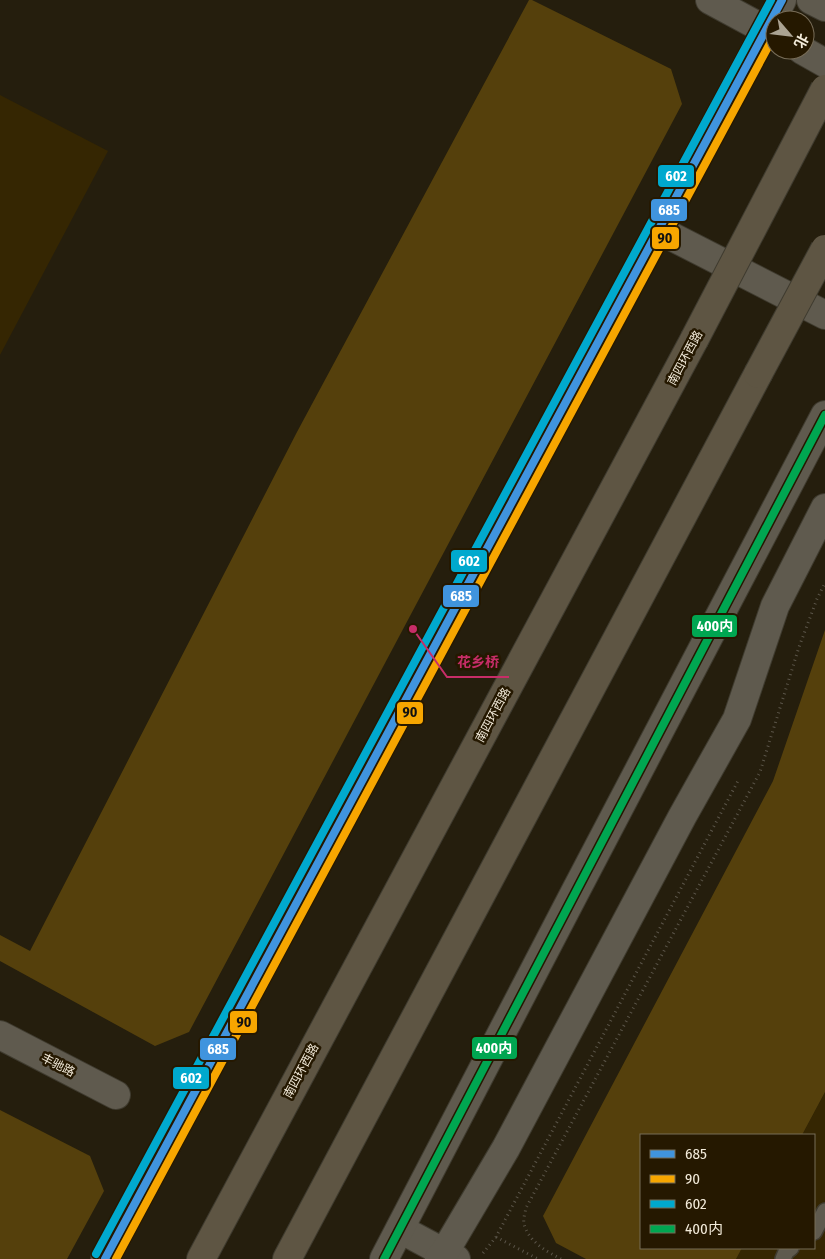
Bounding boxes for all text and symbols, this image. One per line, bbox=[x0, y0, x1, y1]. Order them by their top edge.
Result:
north arrow bbox=[765, 10, 815, 60]
text: 北 bbox=[790, 31, 812, 51]
line badge: 602 bbox=[657, 164, 695, 188]
text: 602 bbox=[665, 168, 687, 185]
line badge: 685 bbox=[650, 198, 688, 222]
text: 685 bbox=[658, 202, 680, 219]
line badge: 90 bbox=[651, 226, 680, 250]
text: 90 bbox=[658, 230, 673, 247]
street label: 南四环西路 bbox=[665, 328, 705, 388]
line badge: 602 bbox=[450, 549, 488, 573]
text: 602 bbox=[458, 553, 480, 570]
line badge: 685 bbox=[442, 584, 480, 608]
text: 685 bbox=[450, 588, 472, 605]
line badge: 400内 bbox=[691, 614, 738, 638]
text: 400内 bbox=[697, 618, 733, 635]
callout: 花乡桥 bbox=[447, 648, 509, 677]
text: 花乡桥 bbox=[457, 654, 499, 671]
street label: 南四环西路 bbox=[473, 685, 513, 745]
line badge: 90 bbox=[396, 701, 424, 725]
text: 90 bbox=[403, 704, 418, 721]
line badge: 90 bbox=[229, 1010, 258, 1034]
text: 90 bbox=[237, 1014, 252, 1031]
line badge: 400内 bbox=[471, 1036, 518, 1060]
line badge: 685 bbox=[199, 1037, 237, 1061]
text: 400内 bbox=[476, 1040, 512, 1057]
text: 685 bbox=[207, 1041, 229, 1058]
street label: 南四环西路 bbox=[281, 1041, 321, 1101]
street label: 丰驰路 bbox=[39, 1051, 77, 1079]
line badge: 602 bbox=[172, 1066, 210, 1090]
text: 602 bbox=[180, 1070, 202, 1087]
legend bbox=[640, 1134, 815, 1249]
text: 685 bbox=[685, 1145, 707, 1163]
text: 90 bbox=[685, 1170, 700, 1188]
text: 602 bbox=[685, 1195, 707, 1213]
text: 400内 bbox=[685, 1220, 723, 1238]

